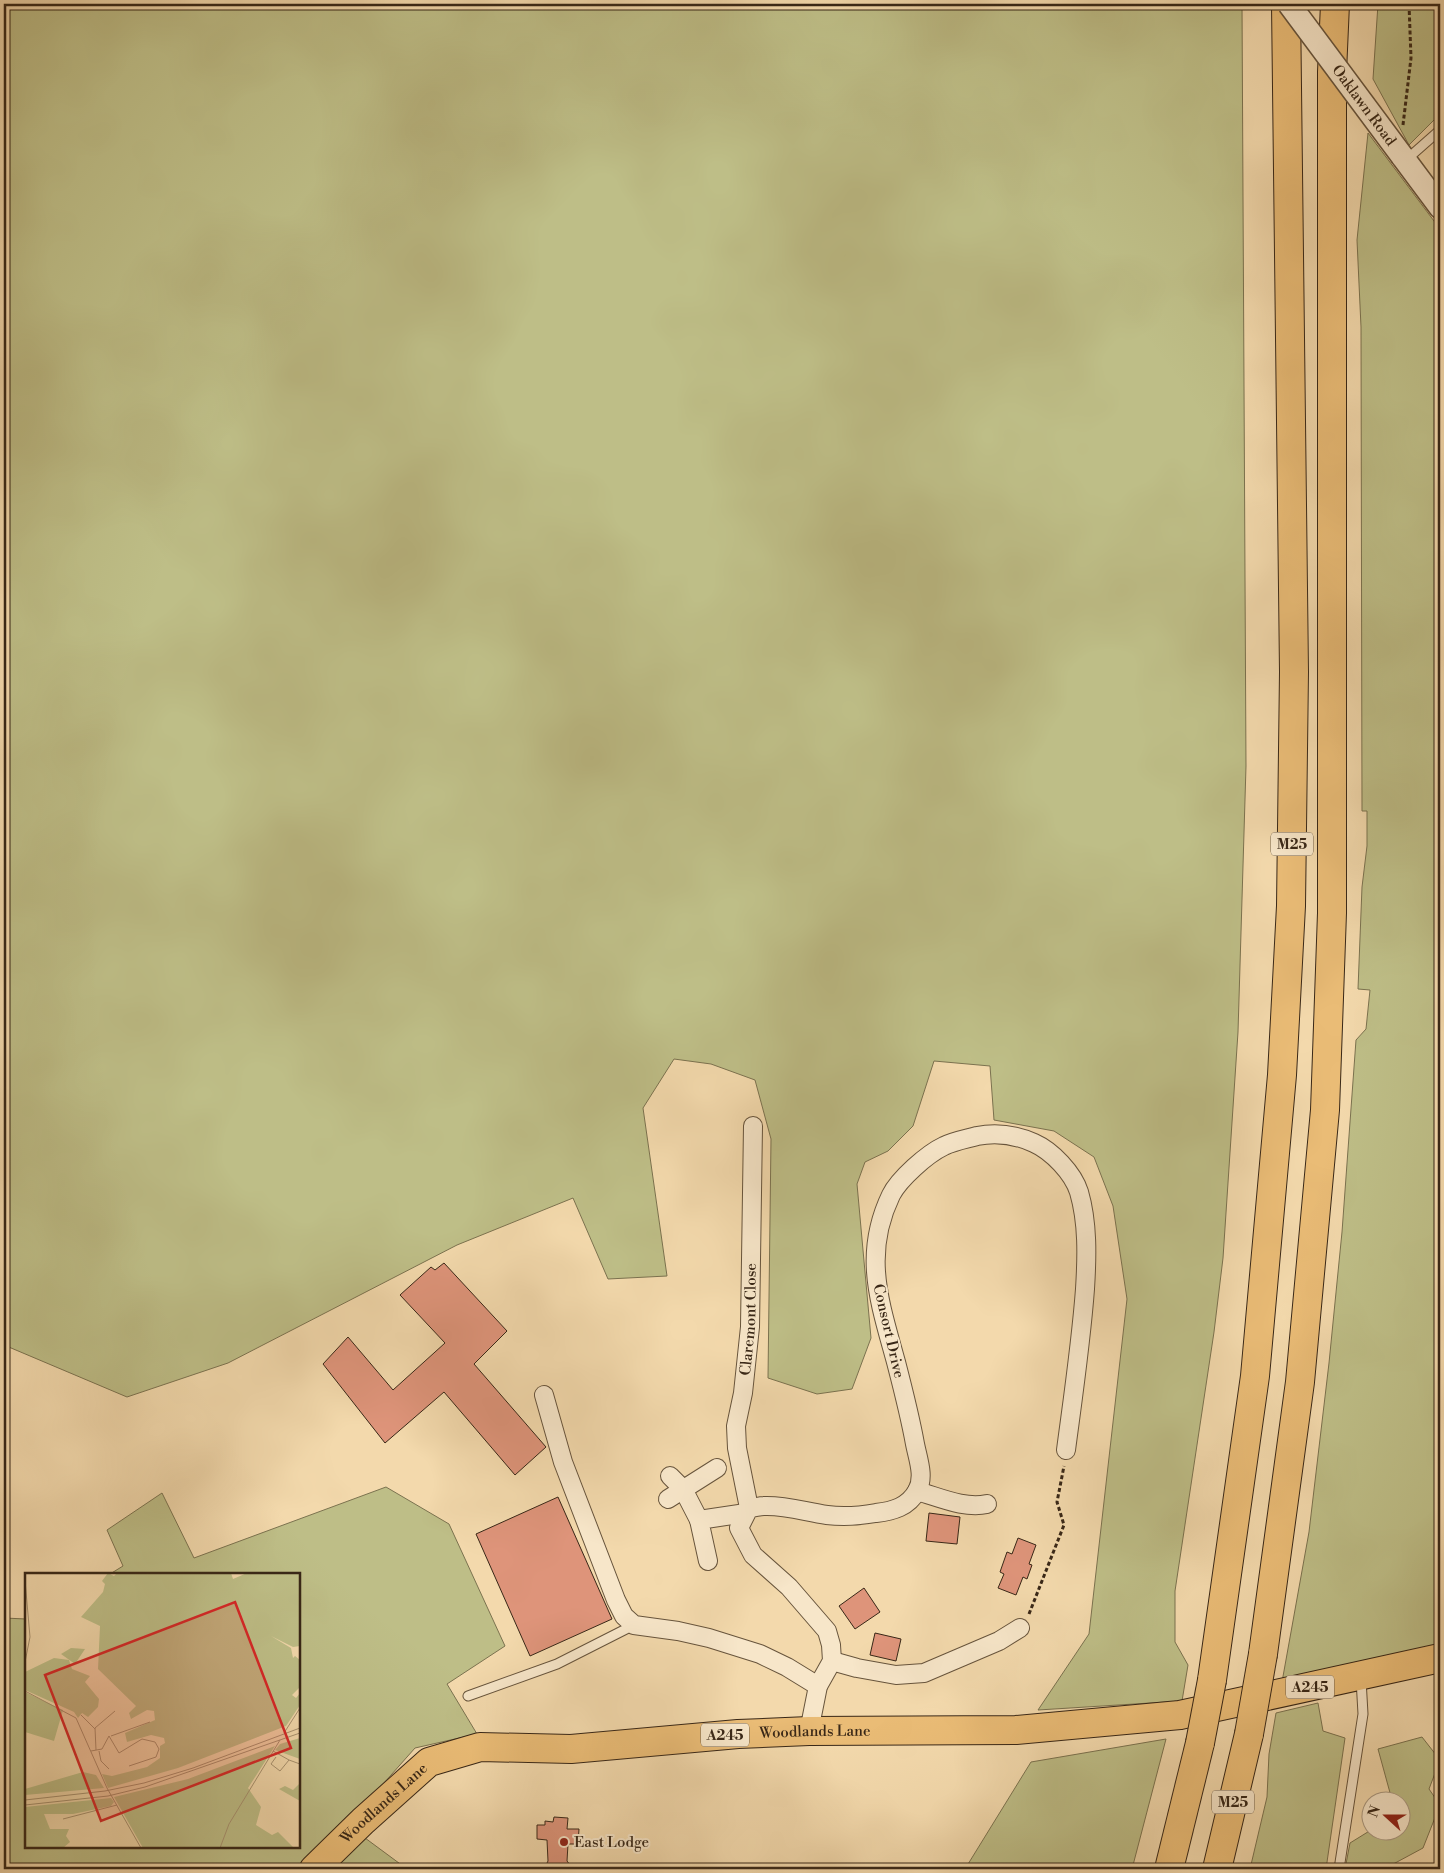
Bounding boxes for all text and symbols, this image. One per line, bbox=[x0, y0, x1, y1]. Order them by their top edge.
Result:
street label: Oaklawn Road bbox=[1327, 61, 1400, 150]
road number: M25 bbox=[1271, 832, 1313, 856]
street label: Claremont Close bbox=[736, 1263, 761, 1376]
street label: Consort Drive bbox=[868, 1282, 909, 1380]
inset map bbox=[25, 1573, 300, 1848]
road number: A245 bbox=[1286, 1675, 1334, 1698]
street label: Woodlands Lane bbox=[758, 1722, 871, 1743]
road number: A245 bbox=[701, 1724, 749, 1746]
street label: Woodlands Lane bbox=[336, 1759, 432, 1849]
road number: M25 bbox=[1212, 1790, 1254, 1814]
north arrow bbox=[1362, 1790, 1412, 1840]
text: N bbox=[1364, 1803, 1385, 1820]
place label: East Lodge bbox=[574, 1833, 649, 1852]
marker: East Lodge bbox=[558, 1836, 570, 1848]

